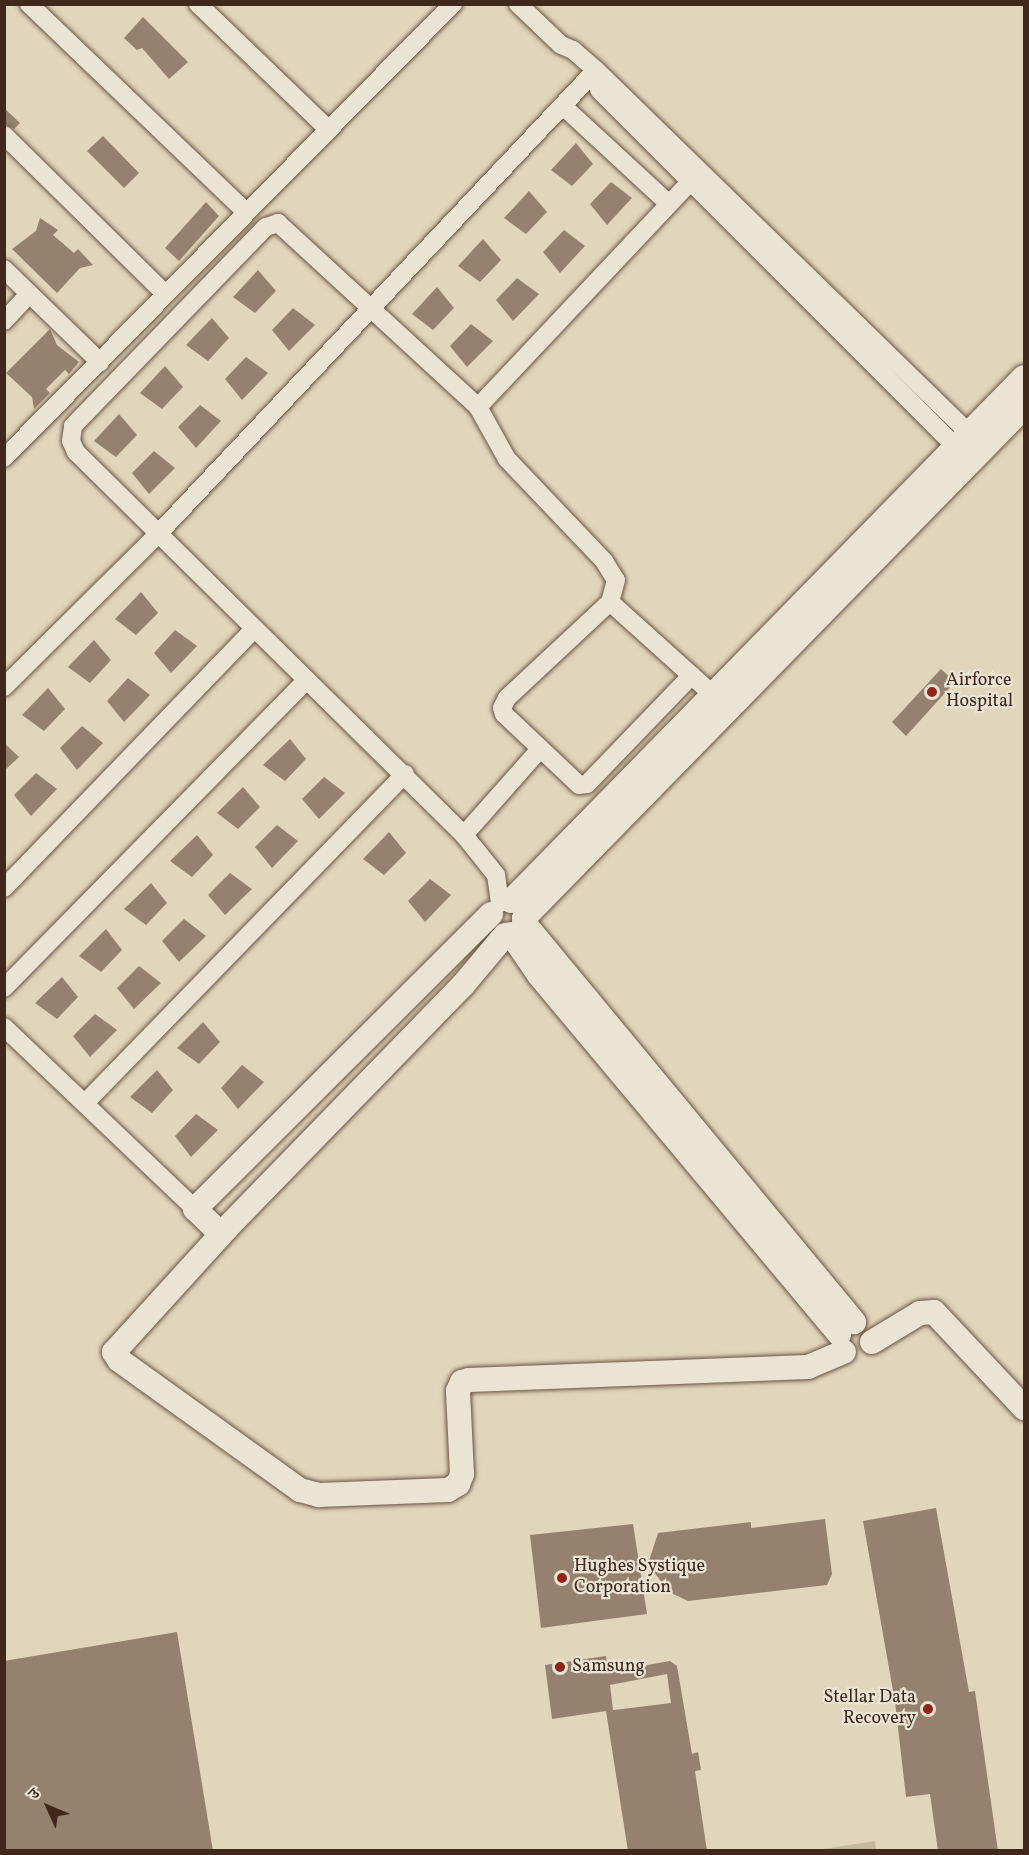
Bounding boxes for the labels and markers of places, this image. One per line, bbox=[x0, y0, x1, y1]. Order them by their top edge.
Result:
place label: Airforce Hospital bbox=[946, 671, 1013, 714]
marker: Airforce Hospital bbox=[923, 683, 941, 701]
place label: Hughes Systique Corporation bbox=[574, 1557, 705, 1600]
marker: Hughes Systique Corporation bbox=[555, 1571, 569, 1585]
place label: Samsung bbox=[572, 1656, 645, 1678]
marker: Samsung bbox=[553, 1660, 567, 1674]
place label: Stellar Data Recovery bbox=[823, 1688, 916, 1730]
marker: Stellar Data Recovery bbox=[921, 1702, 935, 1716]

